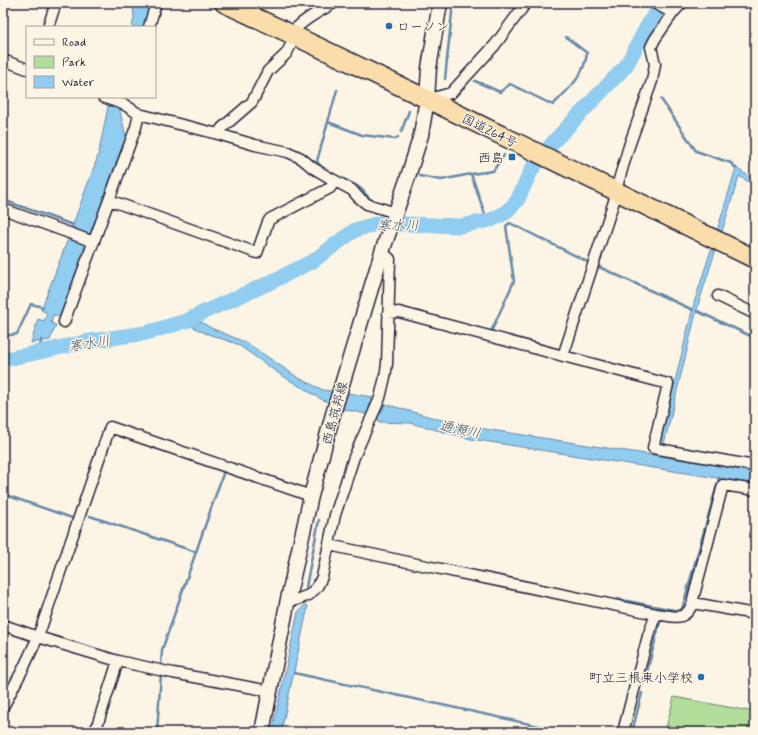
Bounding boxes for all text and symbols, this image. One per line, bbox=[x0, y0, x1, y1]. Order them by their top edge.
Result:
place label: ローソン bbox=[397, 19, 449, 36]
marker: ローソン bbox=[384, 21, 394, 31]
legend bbox=[26, 26, 156, 98]
text: Road bbox=[62, 35, 86, 51]
text: Park bbox=[62, 55, 86, 71]
text: Water bbox=[62, 75, 94, 91]
street label: 国道264号 bbox=[459, 111, 520, 152]
place label: 西島 bbox=[478, 150, 504, 167]
marker: 西島 bbox=[507, 152, 517, 162]
water label: 寒水川 bbox=[377, 217, 419, 235]
water label: 寒水川 bbox=[67, 331, 111, 356]
street label: 西島筑邦線 bbox=[319, 379, 352, 447]
water label: 通瀬川 bbox=[437, 417, 482, 443]
place label: 町立三根東小学校 bbox=[589, 670, 693, 687]
marker: 町立三根東小学校 bbox=[696, 672, 706, 682]

